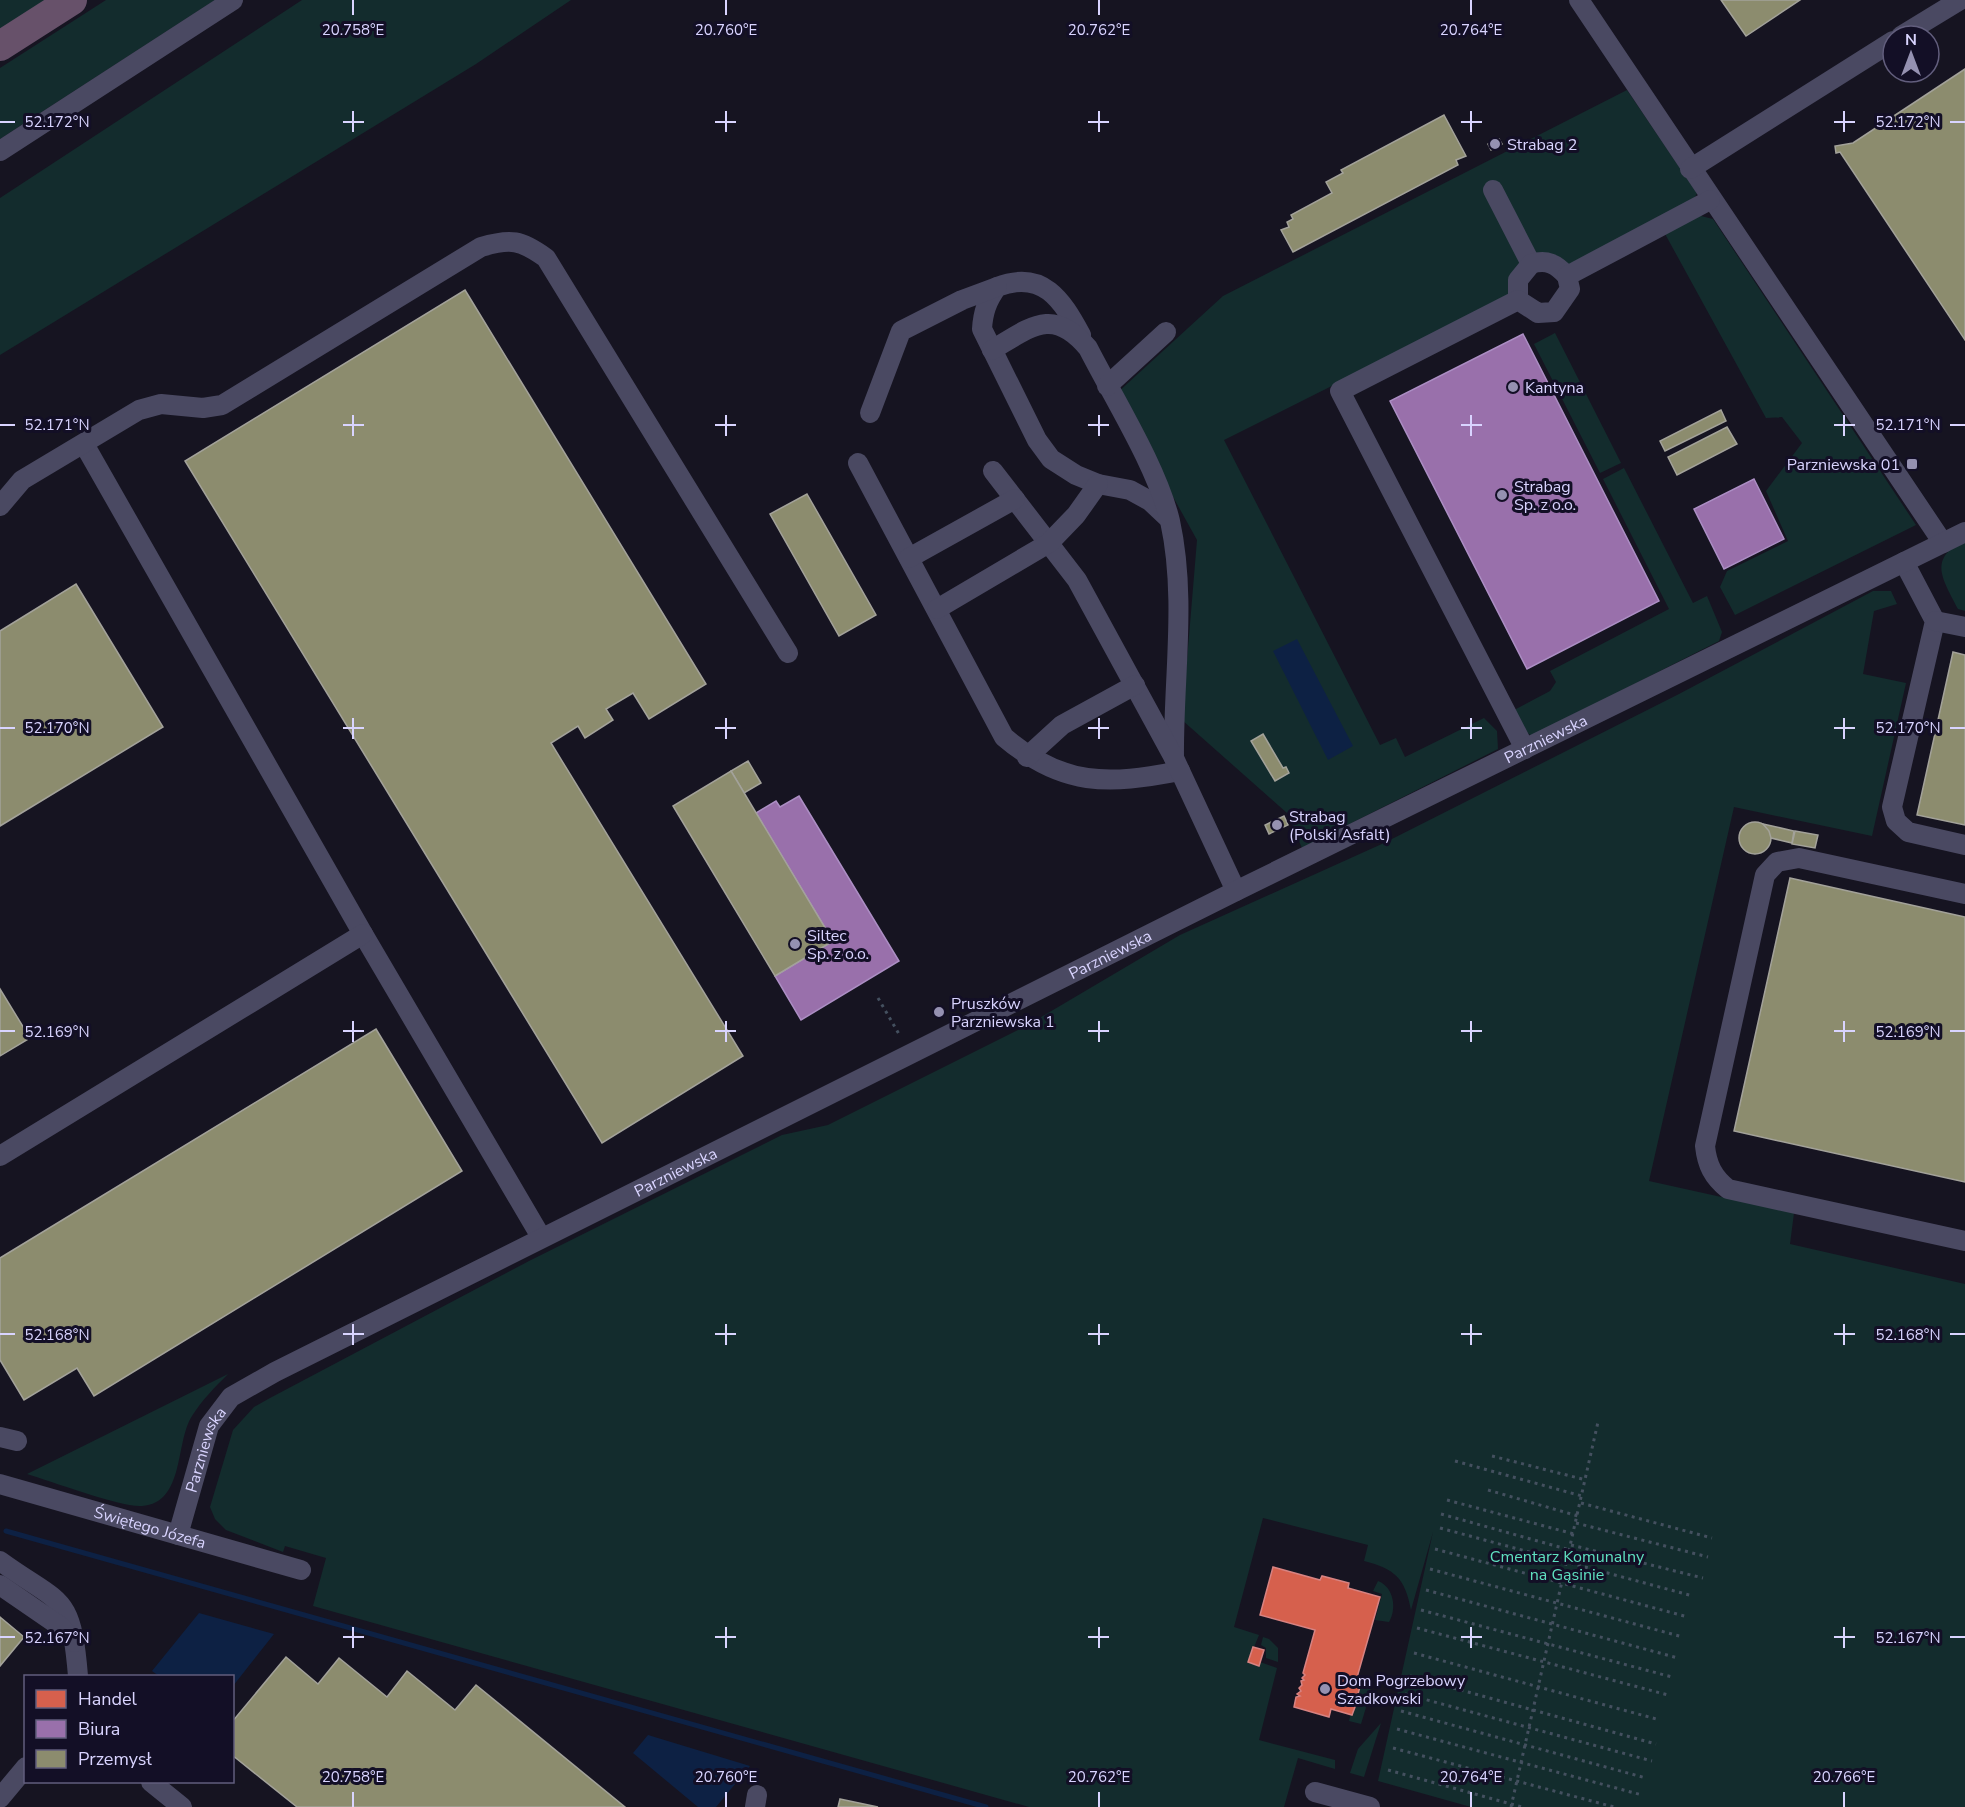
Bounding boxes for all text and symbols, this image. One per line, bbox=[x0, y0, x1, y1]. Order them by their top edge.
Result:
text: 20.758°E bbox=[322, 20, 384, 40]
text: 20.760°E bbox=[695, 20, 757, 40]
text: 20.762°E bbox=[1068, 20, 1130, 40]
text: 20.764°E bbox=[1440, 20, 1502, 40]
north arrow bbox=[1881, 24, 1941, 84]
text: N bbox=[1905, 29, 1917, 51]
text: 52.172°N bbox=[24, 112, 90, 132]
text: 52.172°N bbox=[1875, 112, 1941, 132]
place label: Strabag 2 bbox=[1507, 134, 1577, 156]
marker: Strabag 2 bbox=[1488, 137, 1502, 151]
place label: Kantyna bbox=[1525, 377, 1584, 399]
marker: Kantyna bbox=[1506, 380, 1520, 394]
text: 52.171°N bbox=[24, 415, 90, 435]
text: 52.171°N bbox=[1875, 415, 1941, 435]
place label: Parzniewska 01 bbox=[1787, 454, 1900, 476]
marker: Parzniewska 01 bbox=[1905, 457, 1919, 471]
place label: Strabag Sp. z o.o. bbox=[1514, 476, 1576, 516]
marker: Strabag Sp. z o.o. bbox=[1495, 488, 1509, 502]
street label: Parzniewska bbox=[1501, 710, 1591, 769]
text: 52.170°N bbox=[24, 718, 90, 738]
text: 52.170°N bbox=[1875, 718, 1941, 738]
place label: Strabag (Polski Asfalt) bbox=[1289, 806, 1390, 846]
marker: Strabag (Polski Asfalt) bbox=[1270, 818, 1284, 832]
place label: Siltec Sp. z o.o. bbox=[807, 925, 869, 965]
street label: Parzniewska bbox=[1065, 925, 1156, 985]
marker: Siltec Sp. z o.o. bbox=[788, 937, 802, 951]
place label: Pruszków Parzniewska 1 bbox=[951, 993, 1055, 1033]
marker: Pruszków Parzniewska 1 bbox=[932, 1005, 946, 1019]
text: 52.169°N bbox=[24, 1022, 90, 1042]
text: 52.169°N bbox=[1875, 1022, 1941, 1042]
street label: Parzniewska bbox=[631, 1143, 721, 1203]
text: 52.168°N bbox=[24, 1325, 90, 1345]
text: 52.168°N bbox=[1875, 1325, 1941, 1345]
street label: Parzniewska bbox=[181, 1403, 232, 1495]
street label: Świętego Józefa bbox=[91, 1501, 208, 1554]
park label: Cmentarz Komunalny na Gąsinie bbox=[1490, 1546, 1645, 1586]
text: 52.167°N bbox=[24, 1628, 90, 1648]
text: 52.167°N bbox=[1875, 1628, 1941, 1648]
place label: Dom Pogrzebowy Szadkowski bbox=[1337, 1670, 1466, 1710]
legend bbox=[24, 1675, 234, 1783]
marker: Dom Pogrzebowy Szadkowski bbox=[1318, 1682, 1332, 1696]
text: Handel bbox=[78, 1687, 138, 1711]
text: Biura bbox=[78, 1717, 120, 1741]
text: Przemysł bbox=[78, 1747, 152, 1771]
text: 20.758°E bbox=[322, 1767, 384, 1787]
text: 20.760°E bbox=[695, 1767, 757, 1787]
text: 20.762°E bbox=[1068, 1767, 1130, 1787]
text: 20.764°E bbox=[1440, 1767, 1502, 1787]
text: 20.766°E bbox=[1813, 1767, 1875, 1787]

